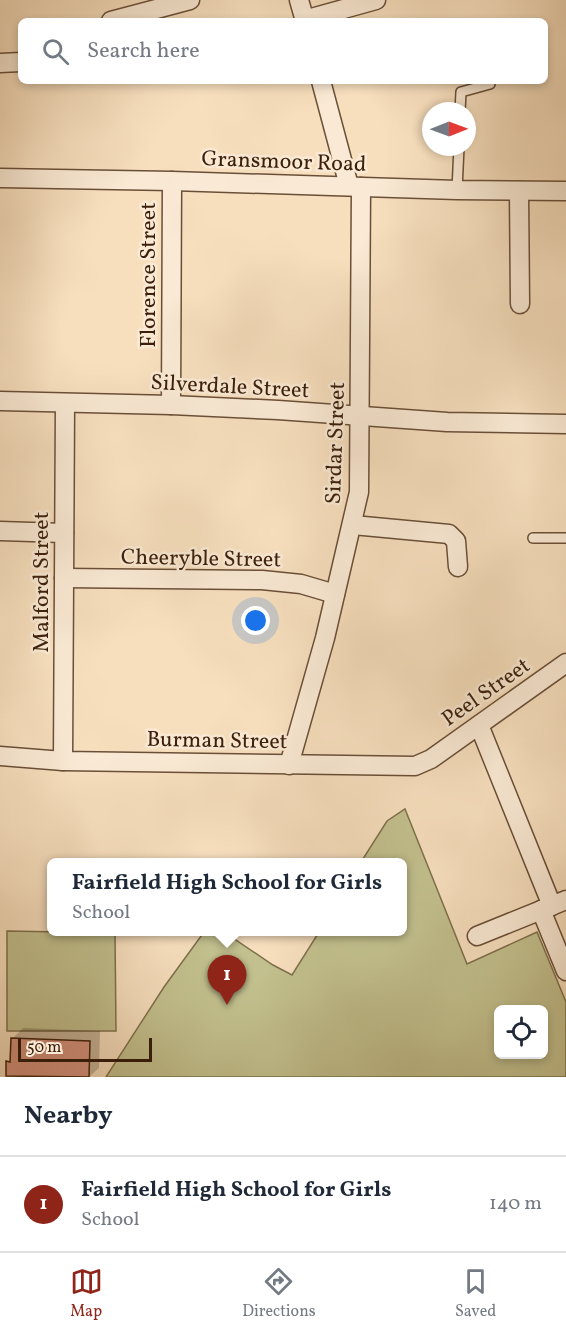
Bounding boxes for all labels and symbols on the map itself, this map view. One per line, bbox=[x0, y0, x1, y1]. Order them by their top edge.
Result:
north arrow bbox=[422, 102, 476, 156]
street label: Gransmoor Road bbox=[201, 144, 367, 181]
street label: Florence Street bbox=[134, 202, 165, 348]
street label: Silverdale Street bbox=[150, 368, 310, 407]
street label: Sirdar Street bbox=[319, 381, 354, 505]
street label: Malford Street bbox=[27, 511, 58, 652]
street label: Cheeryble Street bbox=[121, 543, 282, 576]
your location bbox=[241, 606, 270, 635]
street label: Peel Street bbox=[436, 651, 537, 735]
street label: Burman Street bbox=[146, 725, 288, 758]
pin: 1 bbox=[208, 956, 246, 1005]
scale bar bbox=[18, 1035, 152, 1062]

